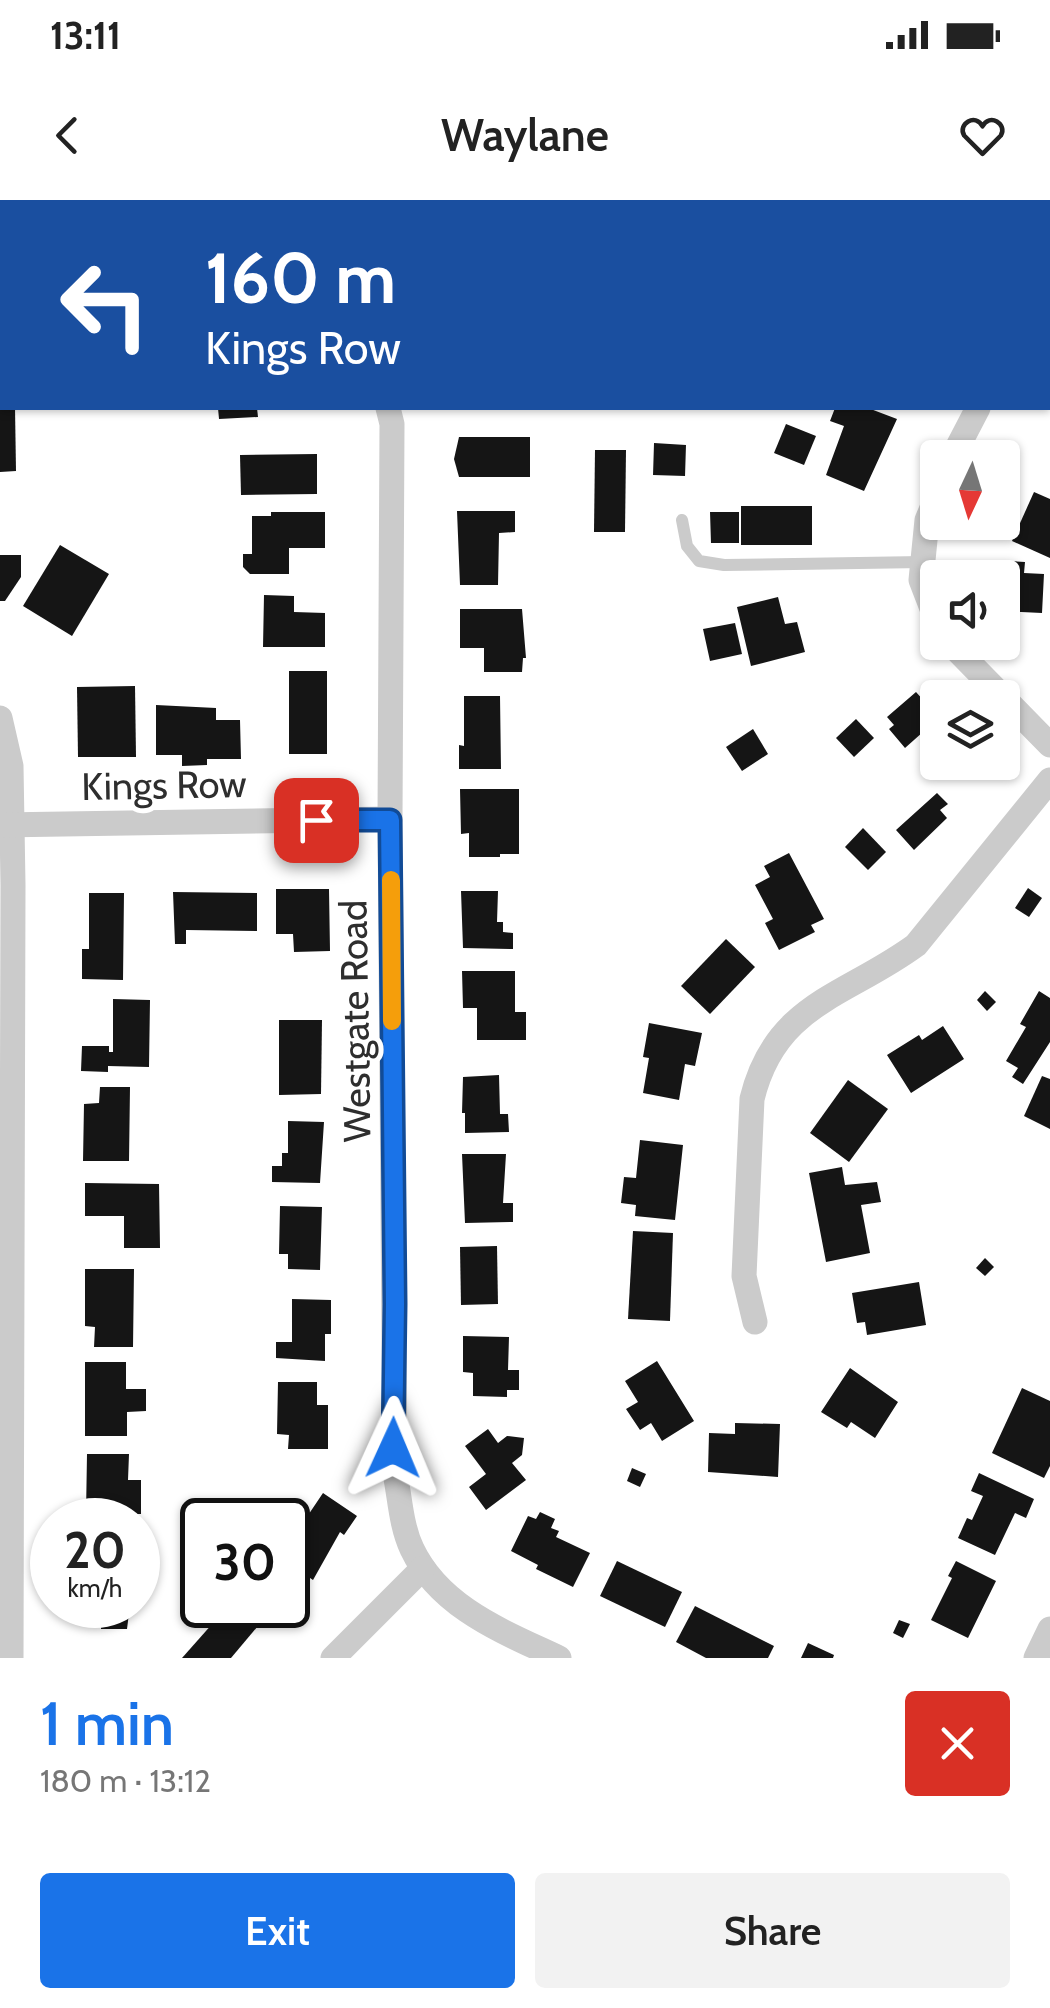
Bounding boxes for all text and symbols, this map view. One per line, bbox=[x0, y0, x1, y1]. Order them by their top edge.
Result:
text: 13:11 bbox=[50, 12, 121, 59]
icon: back bbox=[40, 108, 95, 163]
text: Waylane bbox=[441, 108, 609, 162]
icon: heart bbox=[955, 108, 1010, 163]
text: 160 m bbox=[205, 235, 396, 321]
icon: left bbox=[40, 240, 170, 370]
text: Kings Row bbox=[205, 321, 401, 375]
north arrow bbox=[920, 440, 1020, 540]
map controls bbox=[920, 440, 1020, 780]
button: sound bbox=[920, 560, 1020, 660]
button: layers bbox=[920, 680, 1020, 780]
street label: Kings Row bbox=[81, 760, 248, 810]
pin bbox=[274, 778, 359, 863]
icon: arrive bbox=[289, 793, 344, 848]
street label: Westgate Road bbox=[329, 899, 381, 1143]
position arrow bbox=[341, 1396, 445, 1500]
speed limit sign: 30 bbox=[180, 1498, 310, 1628]
text: 20 bbox=[64, 1520, 126, 1581]
text: km/h bbox=[68, 1573, 122, 1603]
text: 1 min bbox=[40, 1687, 174, 1760]
button: close bbox=[905, 1691, 1010, 1796]
text: 180 m · 13:12 bbox=[40, 1761, 211, 1800]
button: Exit bbox=[40, 1873, 515, 1988]
button: Share bbox=[535, 1873, 1010, 1988]

